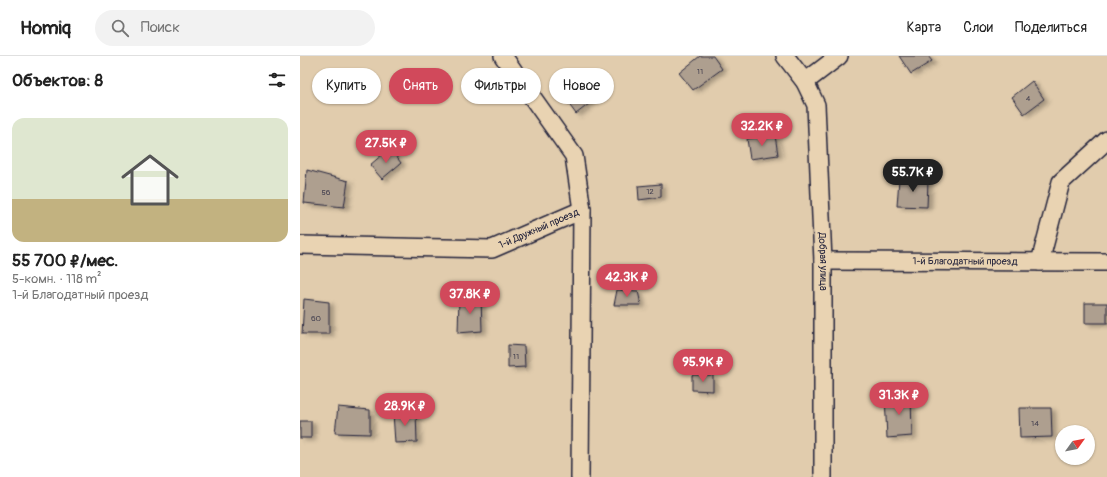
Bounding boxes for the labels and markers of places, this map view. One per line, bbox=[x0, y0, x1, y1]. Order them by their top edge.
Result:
pin: 32.2K ₽ bbox=[725, 113, 799, 147]
pin: 27.5K ₽ bbox=[349, 130, 423, 164]
pin: 55.7K ₽ bbox=[876, 159, 950, 193]
pin: 42.3K ₽ bbox=[590, 264, 664, 298]
pin: 37.8K ₽ bbox=[433, 281, 507, 315]
pin: 95.9K ₽ bbox=[666, 349, 740, 383]
pin: 31.3K ₽ bbox=[862, 382, 936, 416]
pin: 28.9K ₽ bbox=[368, 393, 442, 427]

